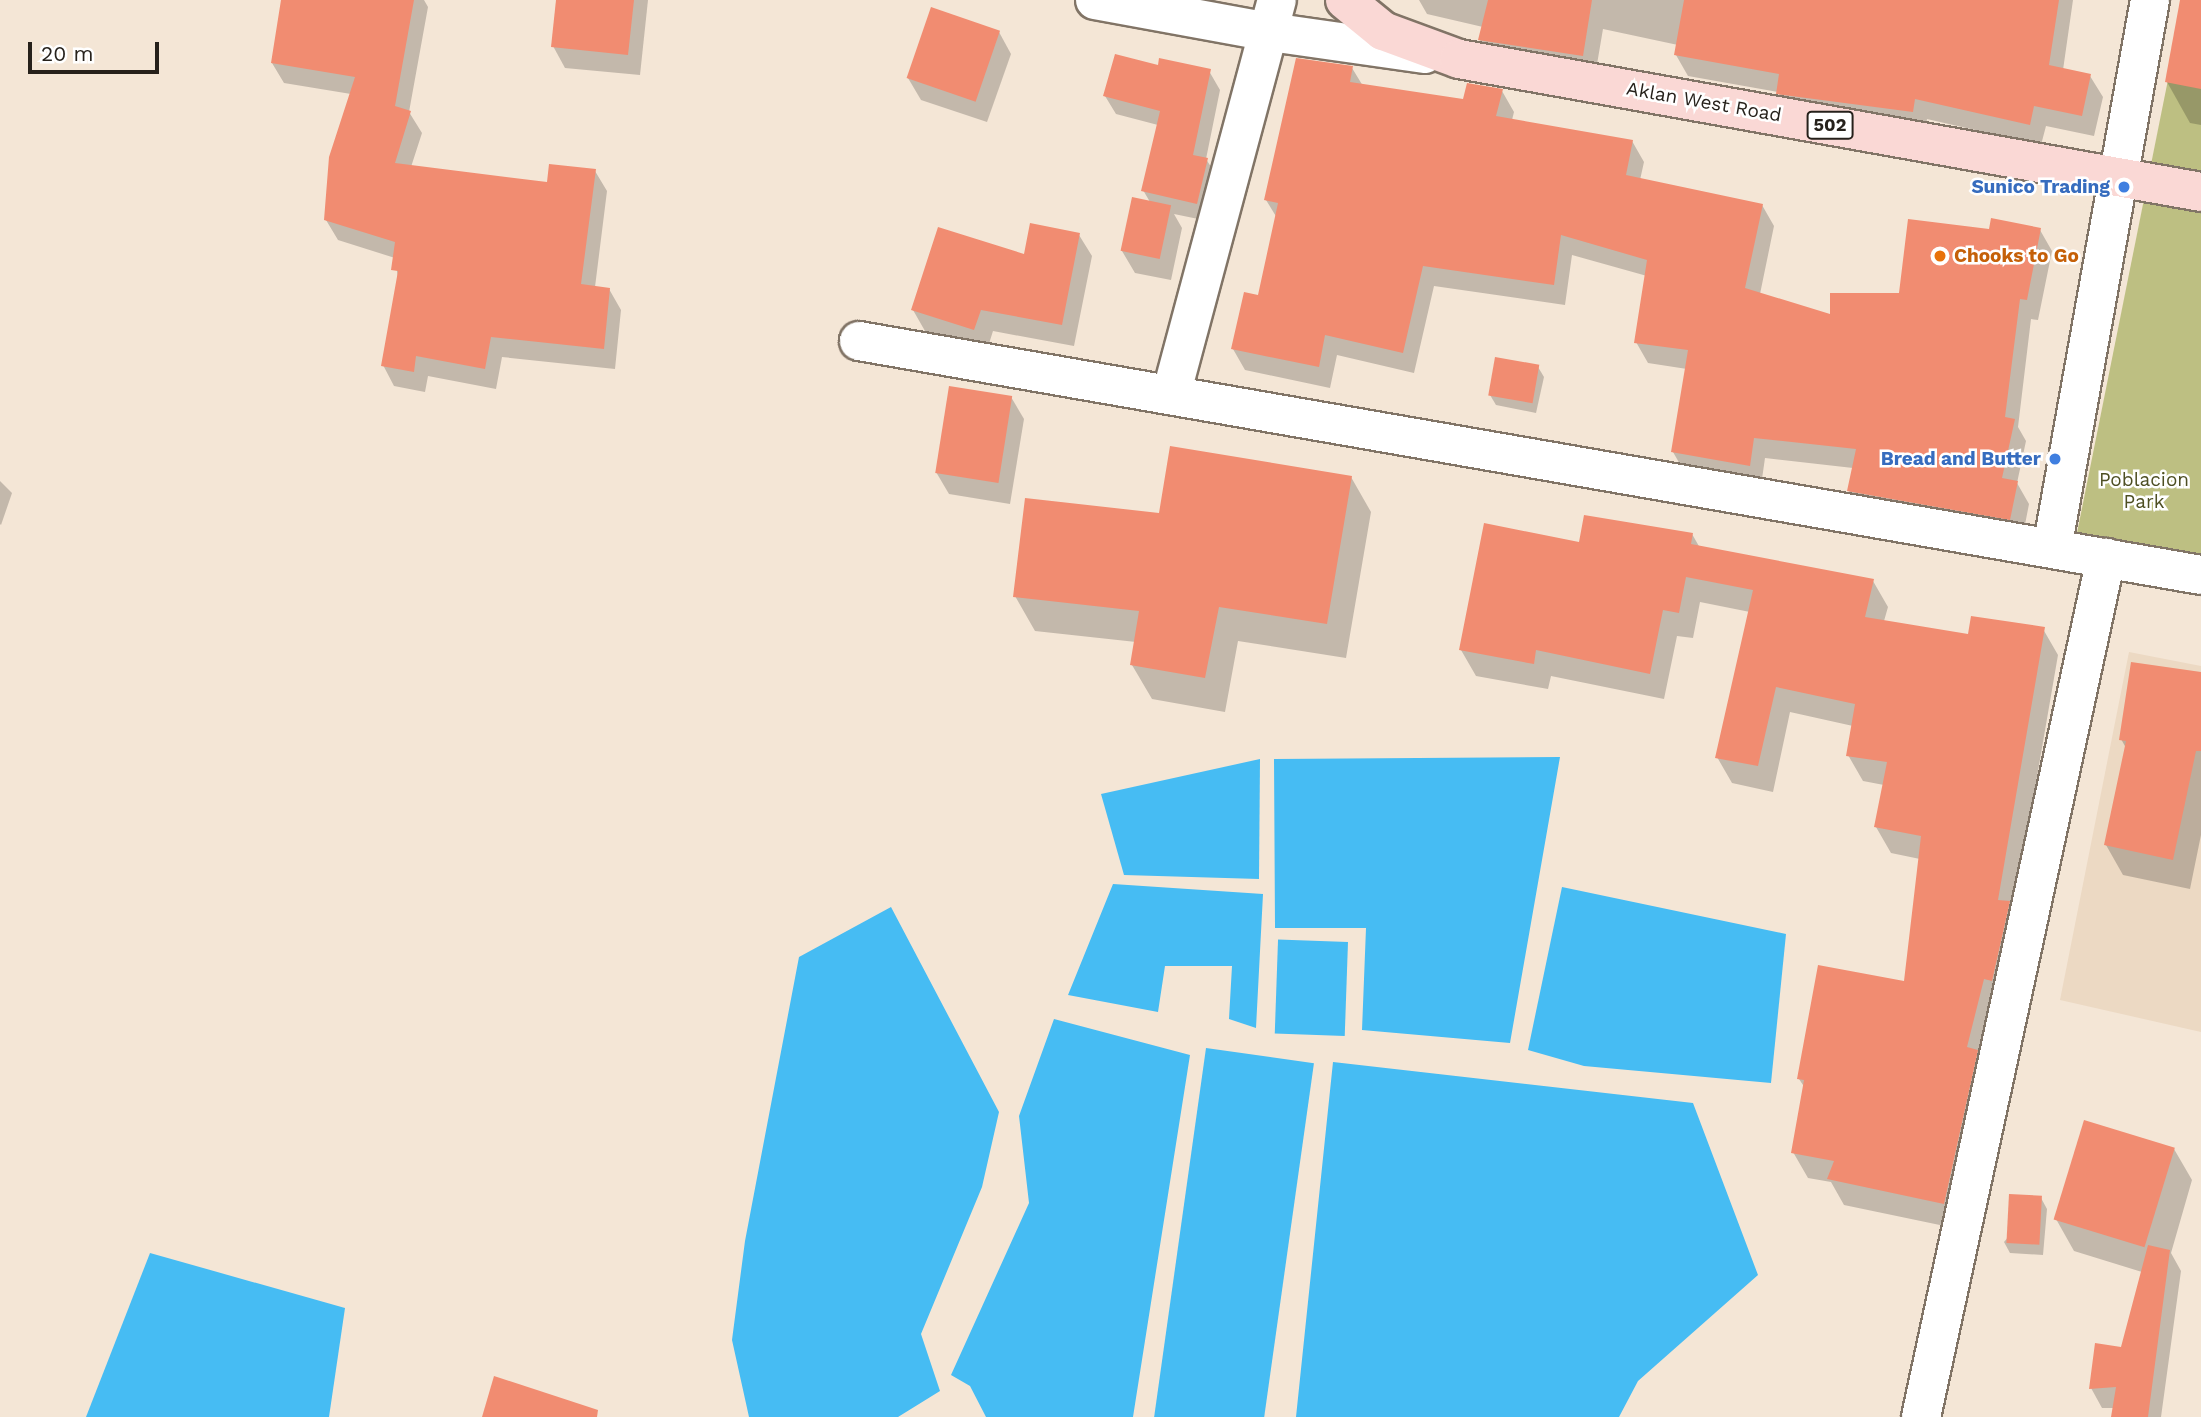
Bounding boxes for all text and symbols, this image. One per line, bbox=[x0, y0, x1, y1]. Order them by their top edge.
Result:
scale bar bbox=[32, 28, 163, 72]
text: 20 m bbox=[41, 41, 93, 66]
street label: Aklan West Road bbox=[1624, 77, 1784, 127]
road number: 502 bbox=[1806, 110, 1854, 140]
place label: Sunico Trading bbox=[1971, 176, 2110, 198]
marker: Sunico Trading bbox=[2116, 179, 2132, 195]
place label: Chooks to Go bbox=[1954, 245, 2079, 267]
marker: Chooks to Go bbox=[1932, 248, 1948, 264]
place label: Bread and Butter bbox=[1881, 448, 2041, 470]
marker: Bread and Butter bbox=[2047, 451, 2063, 467]
park label: Poblacion Park bbox=[2099, 469, 2189, 513]

